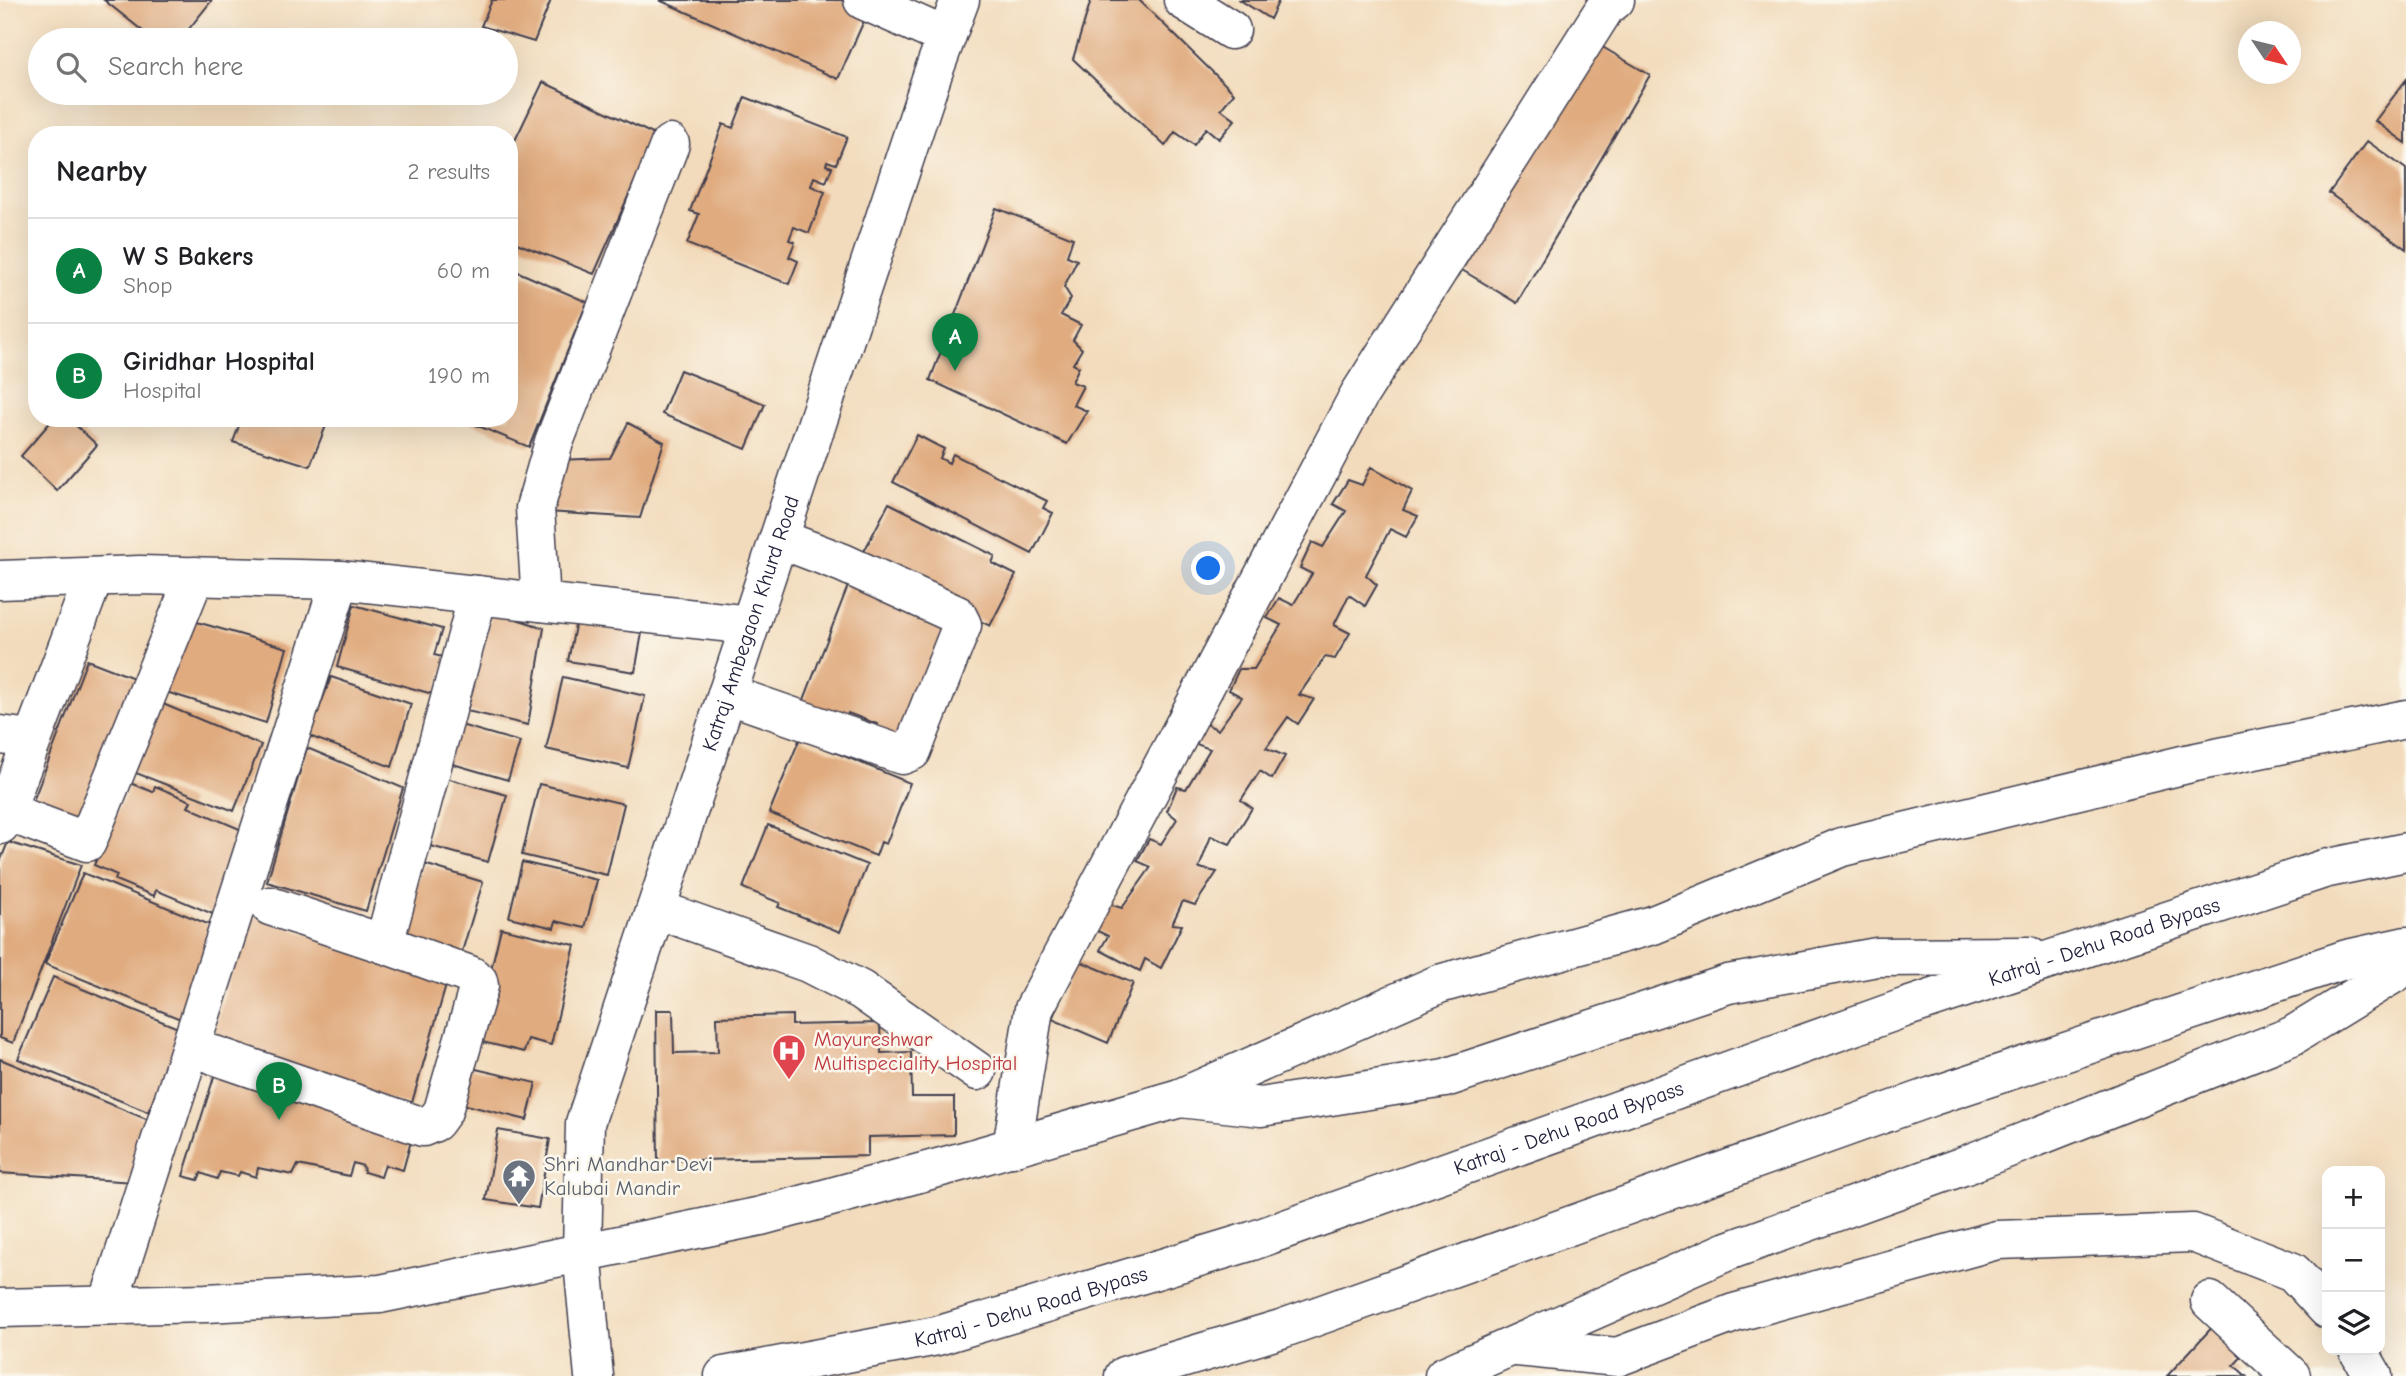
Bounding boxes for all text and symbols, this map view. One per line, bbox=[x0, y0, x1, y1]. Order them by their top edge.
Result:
north arrow bbox=[2238, 21, 2301, 84]
search box bbox=[28, 28, 518, 105]
icon: search bbox=[52, 48, 90, 86]
text: Search here bbox=[108, 52, 243, 82]
text: Nearby bbox=[56, 154, 147, 189]
text: 2 results bbox=[408, 158, 490, 185]
text: W S Bakers bbox=[123, 242, 253, 272]
text: A bbox=[73, 257, 85, 284]
text: 60 m bbox=[437, 257, 490, 284]
text: Shop bbox=[123, 272, 172, 299]
pin: A bbox=[932, 313, 978, 371]
text: Giridhar Hospital bbox=[123, 347, 315, 377]
text: B bbox=[72, 362, 86, 389]
text: 190 m bbox=[428, 362, 490, 389]
text: Hospital bbox=[123, 377, 201, 404]
street label: Katraj Ambegaon Khurd Road bbox=[697, 493, 804, 754]
your location bbox=[1191, 551, 1225, 585]
street label: Katraj - Dehu Road Bypass bbox=[1986, 892, 2223, 991]
place label: Mayureshwar Multispeciality Hospital bbox=[814, 1027, 1017, 1075]
hospital icon: Mayureshwar Multispeciality Hospital bbox=[770, 1032, 808, 1081]
pin: B bbox=[256, 1062, 302, 1120]
street label: Katraj - Dehu Road Bypass bbox=[1451, 1076, 1687, 1180]
place label: Shri Mandhar Devi Kalubai Mandir bbox=[544, 1152, 713, 1200]
temple icon: Shri Mandhar Devi Kalubai Mandir bbox=[500, 1157, 538, 1206]
map controls bbox=[2322, 1166, 2385, 1355]
button: + bbox=[2322, 1166, 2385, 1229]
button: − bbox=[2322, 1229, 2385, 1292]
street label: Katraj - Dehu Road Bypass bbox=[912, 1261, 1150, 1352]
button: layers bbox=[2322, 1292, 2385, 1355]

